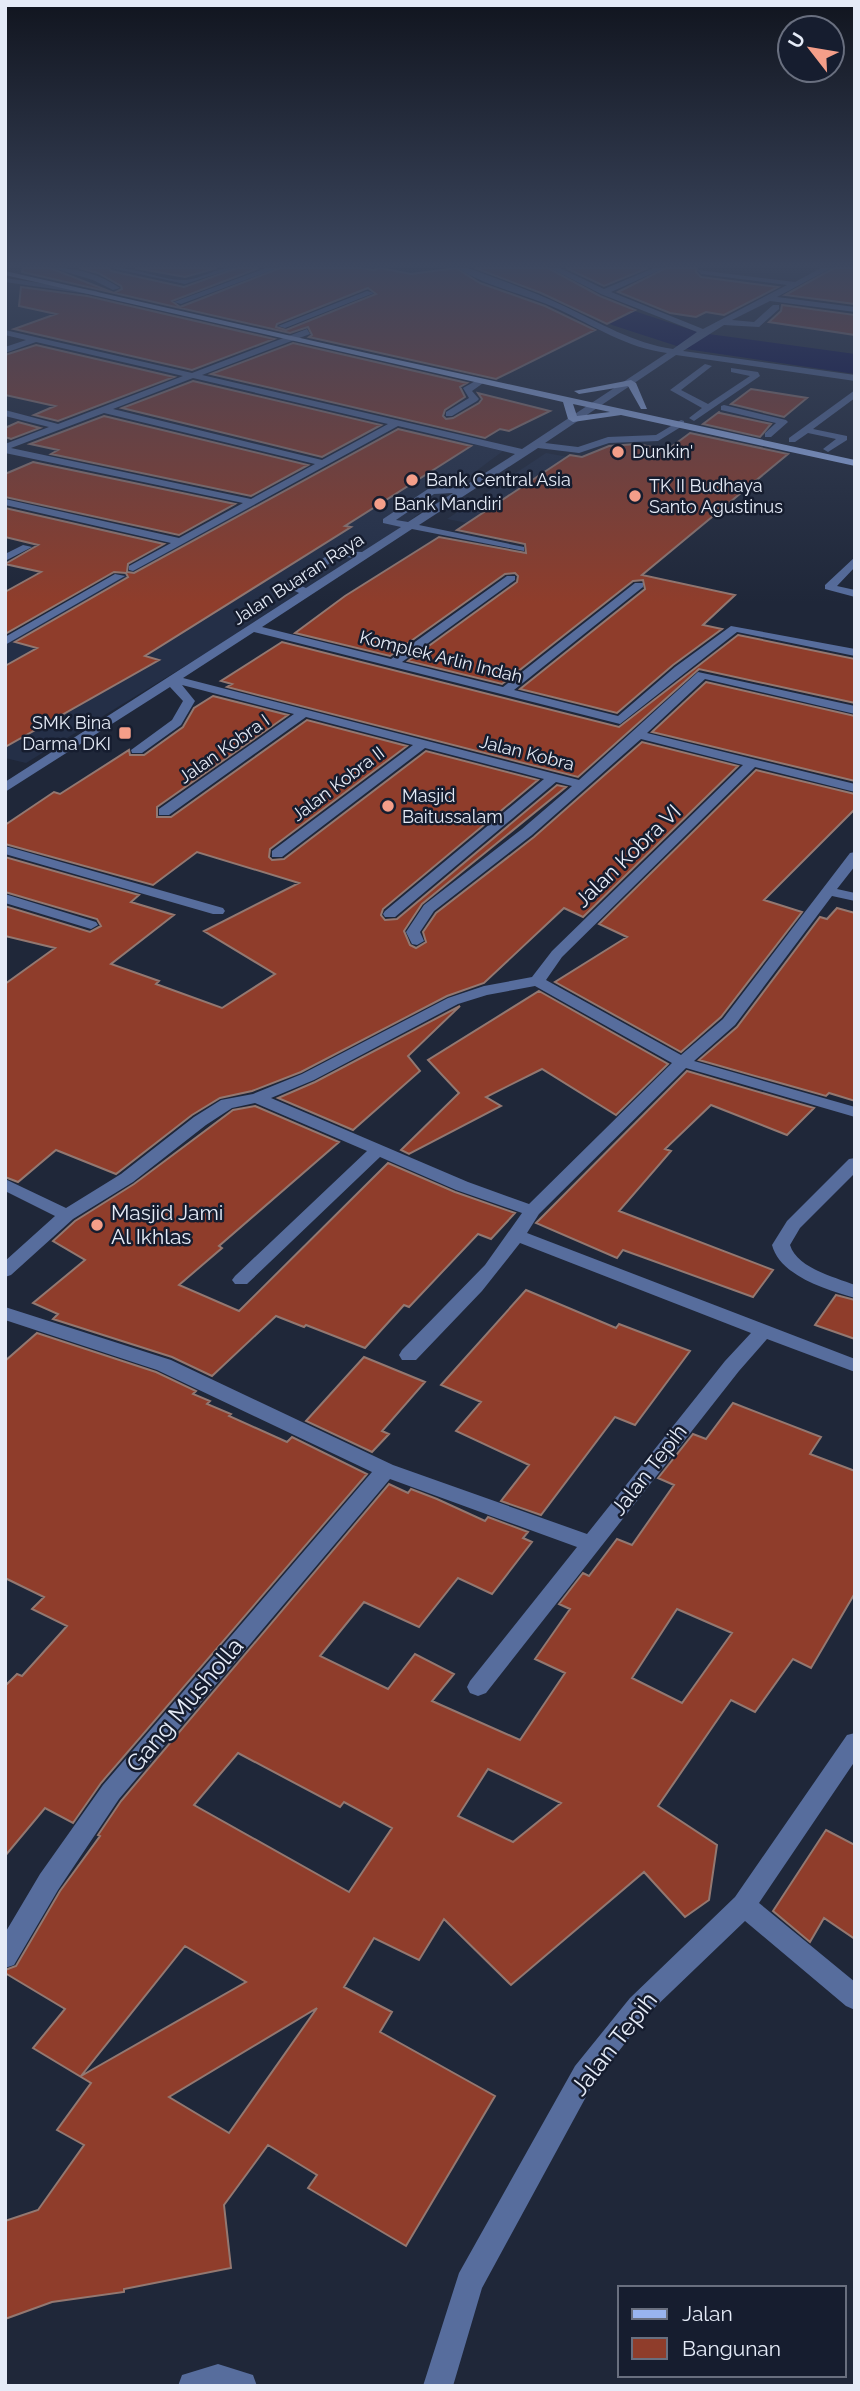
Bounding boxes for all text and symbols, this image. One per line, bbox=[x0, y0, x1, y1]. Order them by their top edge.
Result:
north arrow bbox=[776, 14, 846, 84]
text: U bbox=[783, 28, 810, 52]
place label: Dunkin' bbox=[632, 441, 693, 462]
marker: Dunkin' bbox=[610, 444, 626, 460]
place label: Bank Central Asia bbox=[426, 469, 571, 490]
marker: Bank Central Asia bbox=[404, 472, 420, 488]
place label: TK II Budhaya Santo Agustinus bbox=[649, 475, 783, 517]
marker: TK II Budhaya Santo Agustinus bbox=[627, 488, 643, 504]
place label: Bank Mandiri bbox=[394, 493, 502, 514]
marker: Bank Mandiri bbox=[372, 496, 388, 512]
street label: Jalan Buaran Raya bbox=[228, 528, 367, 629]
street label: Komplek Arlin Indah bbox=[357, 626, 525, 687]
street label: Jalan Kobra I bbox=[174, 710, 273, 788]
place label: SMK Bina Darma DKI bbox=[22, 712, 111, 754]
marker: SMK Bina Darma DKI bbox=[117, 725, 133, 741]
street label: Jalan Kobra bbox=[478, 731, 577, 774]
street label: Jalan Kobra II bbox=[287, 742, 388, 825]
place label: Masjid Baitussalam bbox=[402, 785, 503, 827]
marker: Masjid Baitussalam bbox=[380, 798, 396, 814]
street label: Jalan Kobra VI bbox=[570, 799, 686, 912]
place label: Masjid Jami Al Ikhlas bbox=[111, 1200, 223, 1249]
marker: Masjid Jami Al Ikhlas bbox=[89, 1217, 105, 1233]
street label: Jalan Tepih bbox=[605, 1419, 692, 1520]
street label: Gang Musholla bbox=[120, 1632, 249, 1778]
street label: Jalan Tepih bbox=[564, 1986, 663, 2101]
legend bbox=[618, 2286, 846, 2377]
text: Jalan bbox=[682, 2301, 733, 2326]
text: Bangunan bbox=[682, 2336, 781, 2361]

